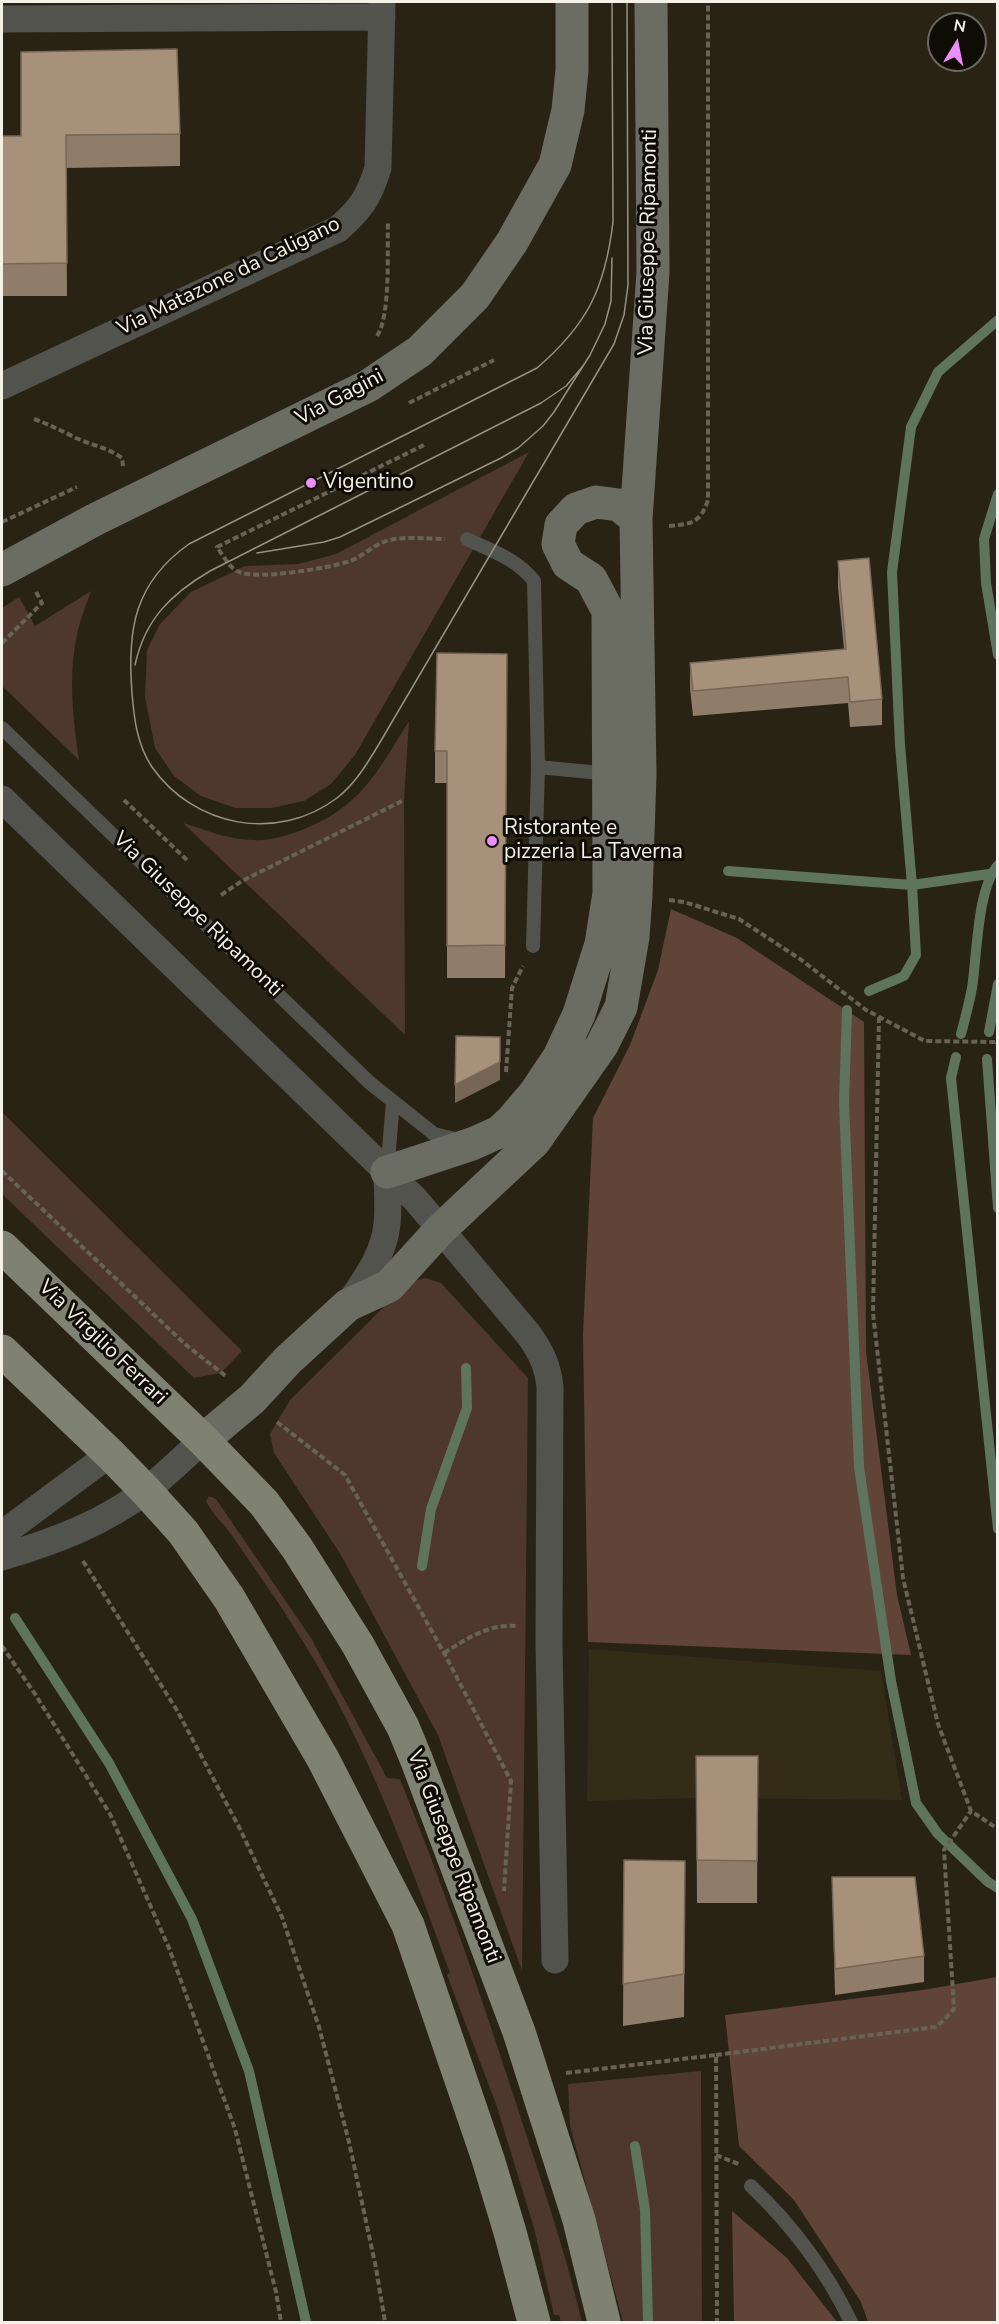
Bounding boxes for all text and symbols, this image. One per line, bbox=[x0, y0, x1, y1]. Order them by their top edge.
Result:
north arrow bbox=[927, 12, 987, 72]
text: N bbox=[952, 14, 968, 38]
street label: Via Giuseppe Ripamonti bbox=[634, 129, 664, 355]
street label: Via Matazone da Caligano bbox=[113, 212, 345, 342]
street label: Via Gagini bbox=[292, 364, 388, 432]
place label: Vigentino bbox=[323, 470, 414, 496]
marker: Vigentino bbox=[304, 476, 318, 490]
place label: Ristorante e pizzeria La Taverna bbox=[504, 816, 683, 866]
street label: Via Giuseppe Ripamonti bbox=[107, 827, 287, 1003]
marker: Ristorante e pizzeria La Taverna bbox=[485, 834, 499, 848]
street label: Via Virgilio Ferrari bbox=[33, 1275, 171, 1411]
street label: Via Giuseppe Ripamonti bbox=[401, 1747, 505, 1967]

